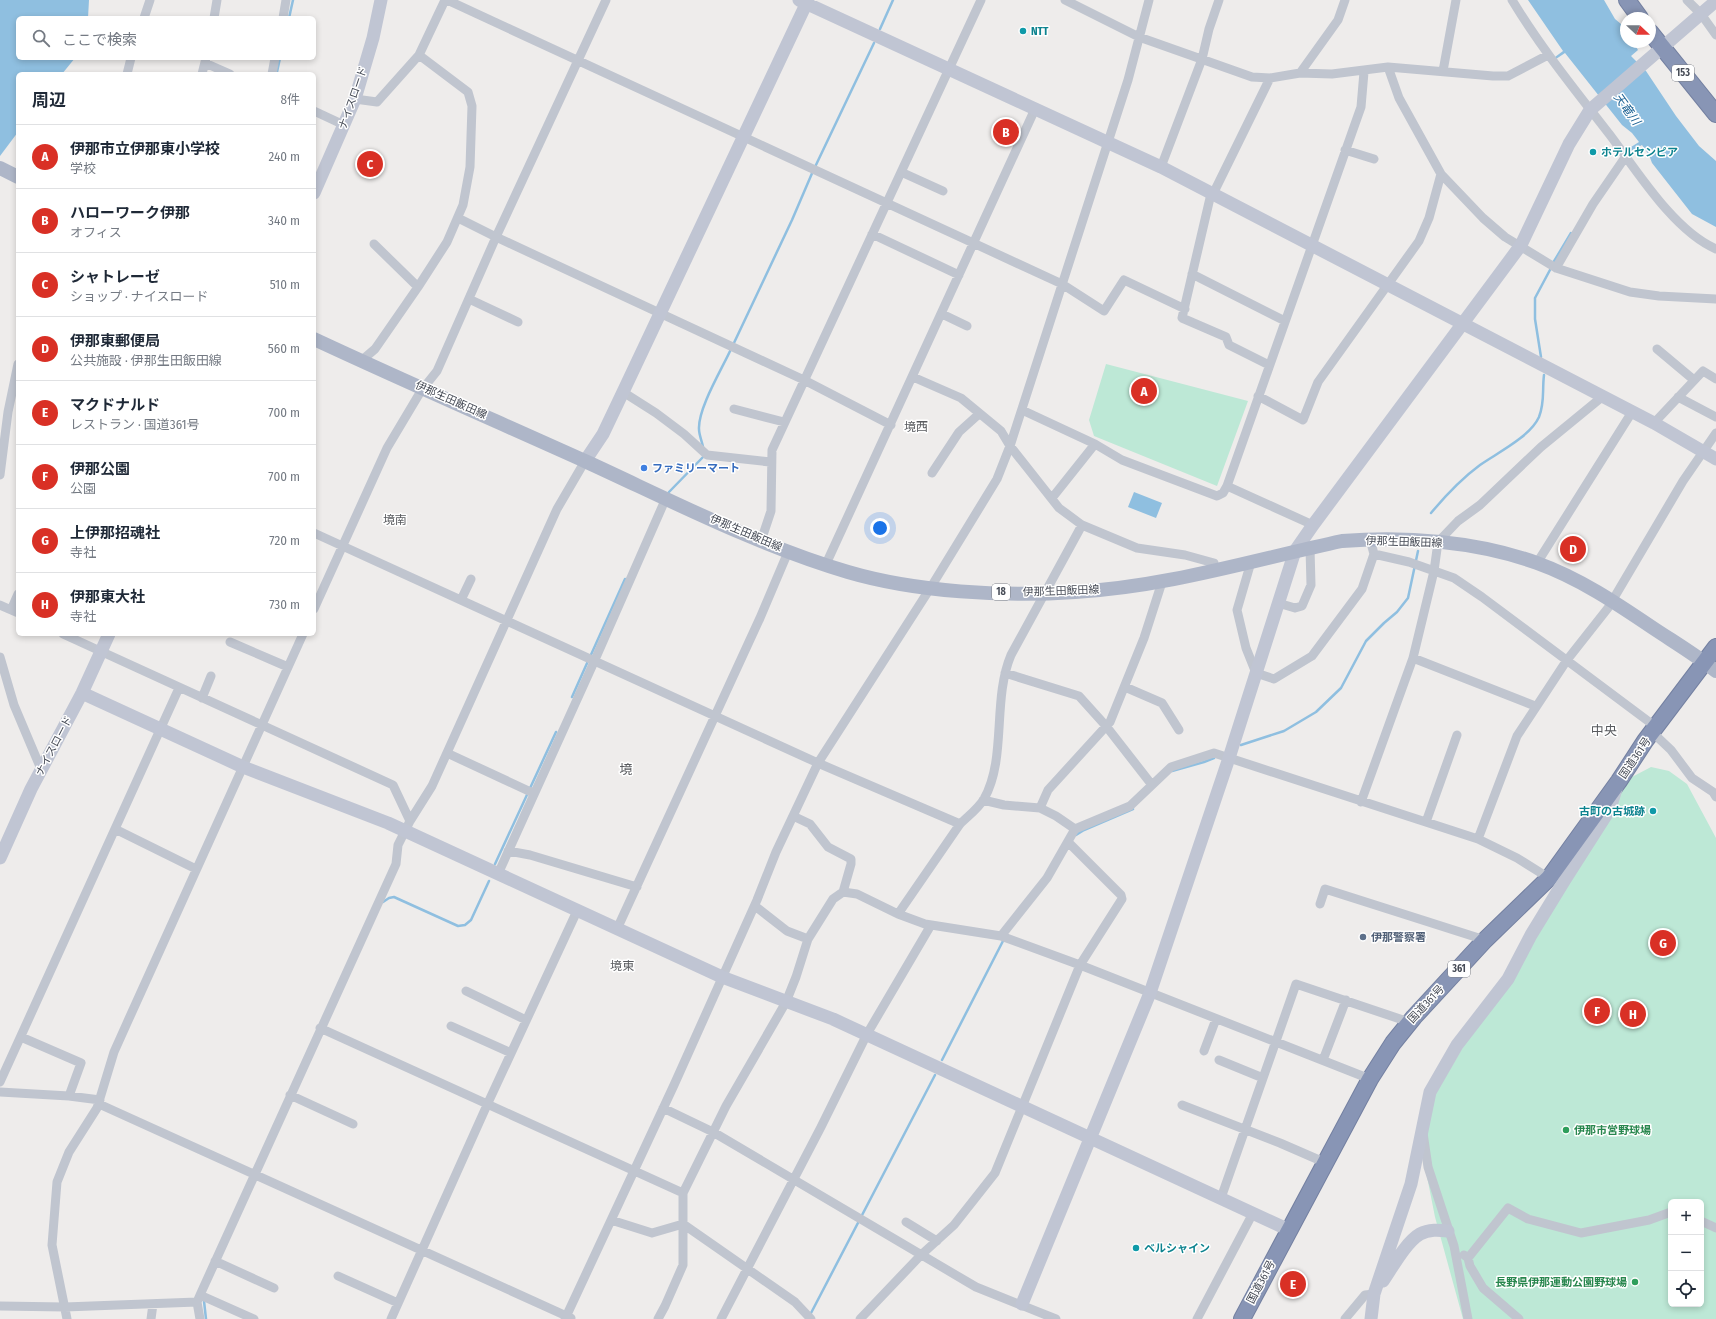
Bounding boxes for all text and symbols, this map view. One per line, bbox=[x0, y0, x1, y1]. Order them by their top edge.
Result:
north arrow bbox=[1620, 12, 1656, 48]
search box bbox=[16, 16, 316, 60]
place label: NTT bbox=[1031, 25, 1049, 38]
marker: NTT bbox=[1018, 26, 1028, 36]
icon: search bbox=[30, 27, 52, 49]
text: ここで検索 bbox=[62, 31, 137, 49]
street label: ナイスロード bbox=[336, 65, 370, 131]
road number: 153 bbox=[1672, 65, 1694, 81]
text: 周辺 bbox=[32, 90, 66, 111]
water label: 天竜川 bbox=[1611, 90, 1644, 129]
text: 8件 bbox=[280, 92, 300, 107]
pin: B bbox=[993, 117, 1019, 147]
text: 伊那市立伊那東小学校 bbox=[70, 140, 220, 158]
place label: ホテルセンピア bbox=[1601, 146, 1678, 159]
marker: ホテルセンピア bbox=[1588, 147, 1598, 157]
text: A bbox=[41, 149, 49, 164]
text: 240 m bbox=[268, 149, 300, 164]
pin: C bbox=[357, 149, 383, 179]
text: 学校 bbox=[70, 161, 96, 176]
text: ハローワーク伊那 bbox=[70, 204, 190, 222]
text: B bbox=[41, 213, 49, 228]
text: 340 m bbox=[268, 213, 300, 228]
text: オフィス bbox=[70, 225, 122, 240]
text: シャトレーゼ bbox=[70, 268, 160, 286]
text: C bbox=[42, 277, 48, 292]
text: 510 m bbox=[270, 277, 300, 292]
text: ショップ · ナイスロード bbox=[70, 289, 208, 304]
text: 伊那東郵便局 bbox=[70, 332, 160, 350]
text: D bbox=[41, 341, 49, 356]
text: 560 m bbox=[268, 341, 300, 356]
text: 公共施設 · 伊那生田飯田線 bbox=[70, 353, 222, 368]
pin: A bbox=[1131, 376, 1157, 406]
street label: 伊那生田飯田線 bbox=[413, 378, 489, 422]
text: マクドナルド bbox=[70, 396, 160, 414]
text: E bbox=[42, 405, 48, 420]
text: 700 m bbox=[268, 405, 300, 420]
text: レストラン · 国道361号 bbox=[70, 417, 200, 432]
district label: 境西 bbox=[904, 420, 928, 434]
text: 伊那公園 bbox=[70, 460, 130, 478]
place label: ファミリーマート bbox=[652, 462, 740, 475]
marker: ファミリーマート bbox=[639, 463, 649, 473]
text: F bbox=[42, 469, 48, 484]
text: 700 m bbox=[268, 469, 300, 484]
text: 公園 bbox=[70, 481, 96, 496]
street label: 伊那生田飯田線 bbox=[708, 512, 784, 554]
district label: 境南 bbox=[383, 513, 407, 527]
your location bbox=[870, 518, 890, 538]
text: 上伊那招魂社 bbox=[70, 524, 160, 542]
text: G bbox=[41, 533, 49, 548]
text: 720 m bbox=[269, 533, 300, 548]
street label: 伊那生田飯田線 bbox=[1365, 534, 1443, 550]
pin: D bbox=[1560, 534, 1586, 564]
text: 寺社 bbox=[70, 545, 96, 560]
street label: 伊那生田飯田線 bbox=[1022, 583, 1100, 599]
road number: 18 bbox=[992, 584, 1010, 600]
text: 伊那東大社 bbox=[70, 588, 145, 606]
text: H bbox=[41, 597, 49, 612]
text: 730 m bbox=[269, 597, 300, 612]
text: 寺社 bbox=[70, 609, 96, 624]
street label: ナイスロード bbox=[33, 714, 75, 778]
district label: 中央 bbox=[1591, 723, 1617, 738]
street label: 国道361号 bbox=[1616, 735, 1654, 781]
district label: 境 bbox=[619, 762, 633, 777]
place label: 古町の古城跡 bbox=[1579, 805, 1645, 818]
marker: 古町の古城跡 bbox=[1648, 806, 1658, 816]
pin: G bbox=[1650, 928, 1676, 958]
place label: 伊那警察署 bbox=[1371, 931, 1426, 944]
marker: 伊那警察署 bbox=[1358, 932, 1368, 942]
district label: 境東 bbox=[610, 959, 634, 973]
road number: 361 bbox=[1448, 961, 1470, 977]
street label: 国道361号 bbox=[1405, 982, 1447, 1026]
pin: F bbox=[1584, 996, 1610, 1026]
pin: H bbox=[1620, 999, 1646, 1029]
place label: 伊那市営野球場 bbox=[1574, 1124, 1651, 1137]
marker: 伊那市営野球場 bbox=[1561, 1125, 1571, 1135]
map controls bbox=[1668, 1199, 1704, 1307]
button: + bbox=[1668, 1199, 1704, 1235]
button: − bbox=[1668, 1235, 1704, 1271]
place label: ベルシャイン bbox=[1144, 1242, 1210, 1255]
marker: ベルシャイン bbox=[1131, 1243, 1141, 1253]
street label: 国道361号 bbox=[1244, 1258, 1278, 1306]
pin: E bbox=[1280, 1269, 1306, 1299]
button: locate bbox=[1668, 1271, 1704, 1307]
place label: 長野県伊那運動公園野球場 bbox=[1495, 1276, 1627, 1289]
marker: 長野県伊那運動公園野球場 bbox=[1630, 1277, 1640, 1287]

